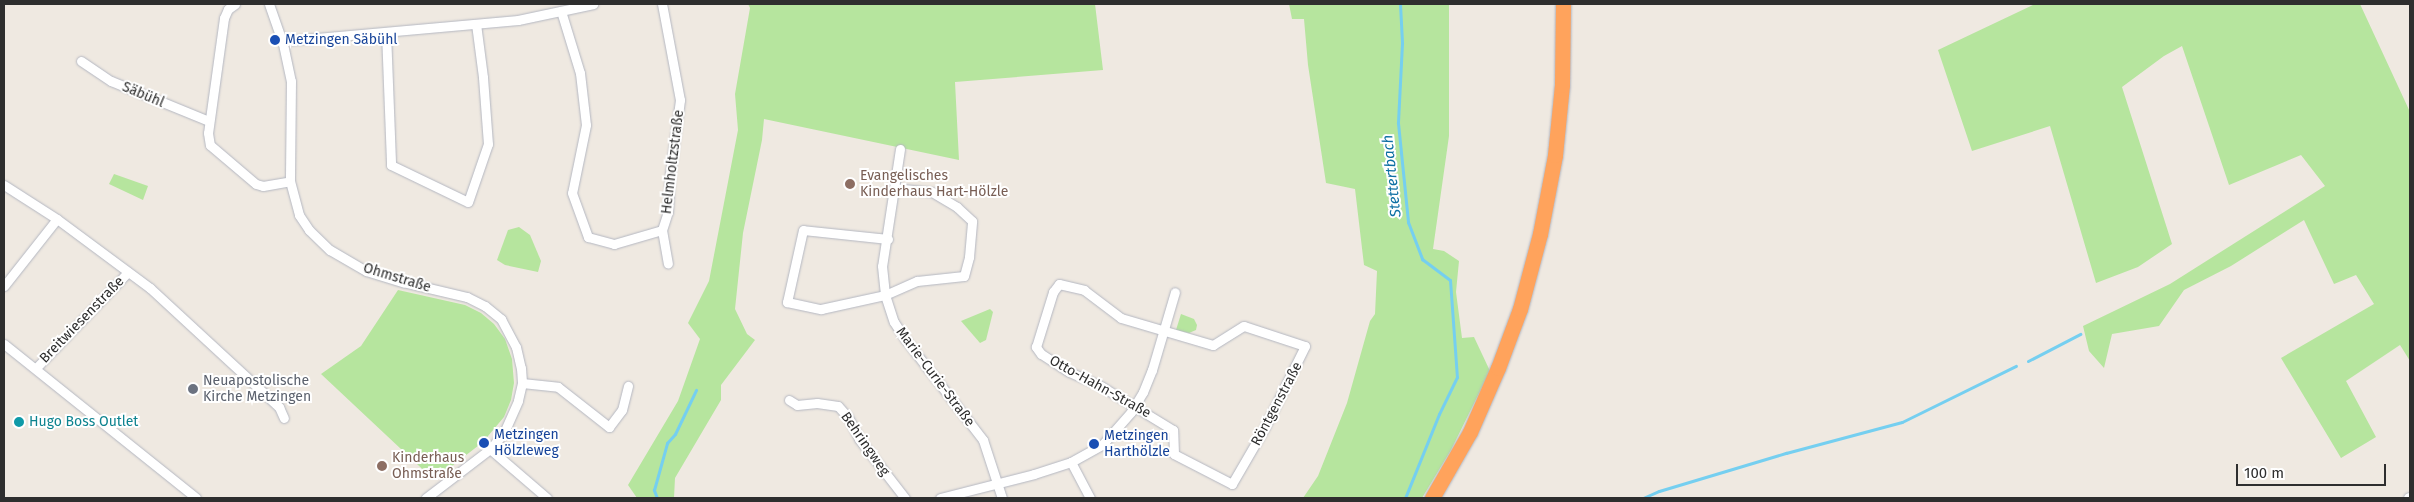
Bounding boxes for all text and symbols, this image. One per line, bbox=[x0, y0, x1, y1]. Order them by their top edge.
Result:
place label: Metzingen Säbühl bbox=[285, 32, 397, 48]
marker: Metzingen Säbühl bbox=[269, 34, 281, 46]
street label: Säbühl bbox=[119, 79, 167, 111]
street label: Helmholtzstraße bbox=[658, 109, 688, 215]
water label: Stettertbach bbox=[1379, 134, 1405, 218]
place label: Evangelisches Kinderhaus Hart-Hölzle bbox=[860, 168, 1008, 200]
marker: Evangelisches Kinderhaus Hart-Hölzle bbox=[844, 178, 856, 190]
street label: Ohmstraße bbox=[361, 260, 433, 296]
street label: Breitwiesenstraße bbox=[36, 273, 128, 367]
street label: Marie-Curie-Straße bbox=[892, 324, 978, 430]
street label: Otto-Hahn-Straße bbox=[1046, 352, 1154, 422]
street label: Röntgenstraße bbox=[1248, 359, 1306, 449]
place label: Neuapostolische Kirche Metzingen bbox=[203, 373, 311, 406]
marker: Neuapostolische Kirche Metzingen bbox=[187, 383, 199, 395]
street label: Behringweg bbox=[837, 409, 893, 479]
place label: Hugo Boss Outlet bbox=[29, 414, 138, 430]
marker: Hugo Boss Outlet bbox=[13, 416, 25, 428]
place label: Metzingen Hölzleweg bbox=[494, 427, 559, 460]
place label: Metzingen Harthölzle bbox=[1104, 428, 1170, 461]
marker: Metzingen Hölzleweg bbox=[478, 437, 490, 449]
marker: Metzingen Harthölzle bbox=[1088, 438, 1100, 450]
place label: Kinderhaus Ohmstraße bbox=[392, 450, 464, 482]
scale bar bbox=[2239, 454, 2389, 486]
marker: Kinderhaus Ohmstraße bbox=[376, 460, 388, 472]
text: 100 m bbox=[2244, 464, 2284, 482]

